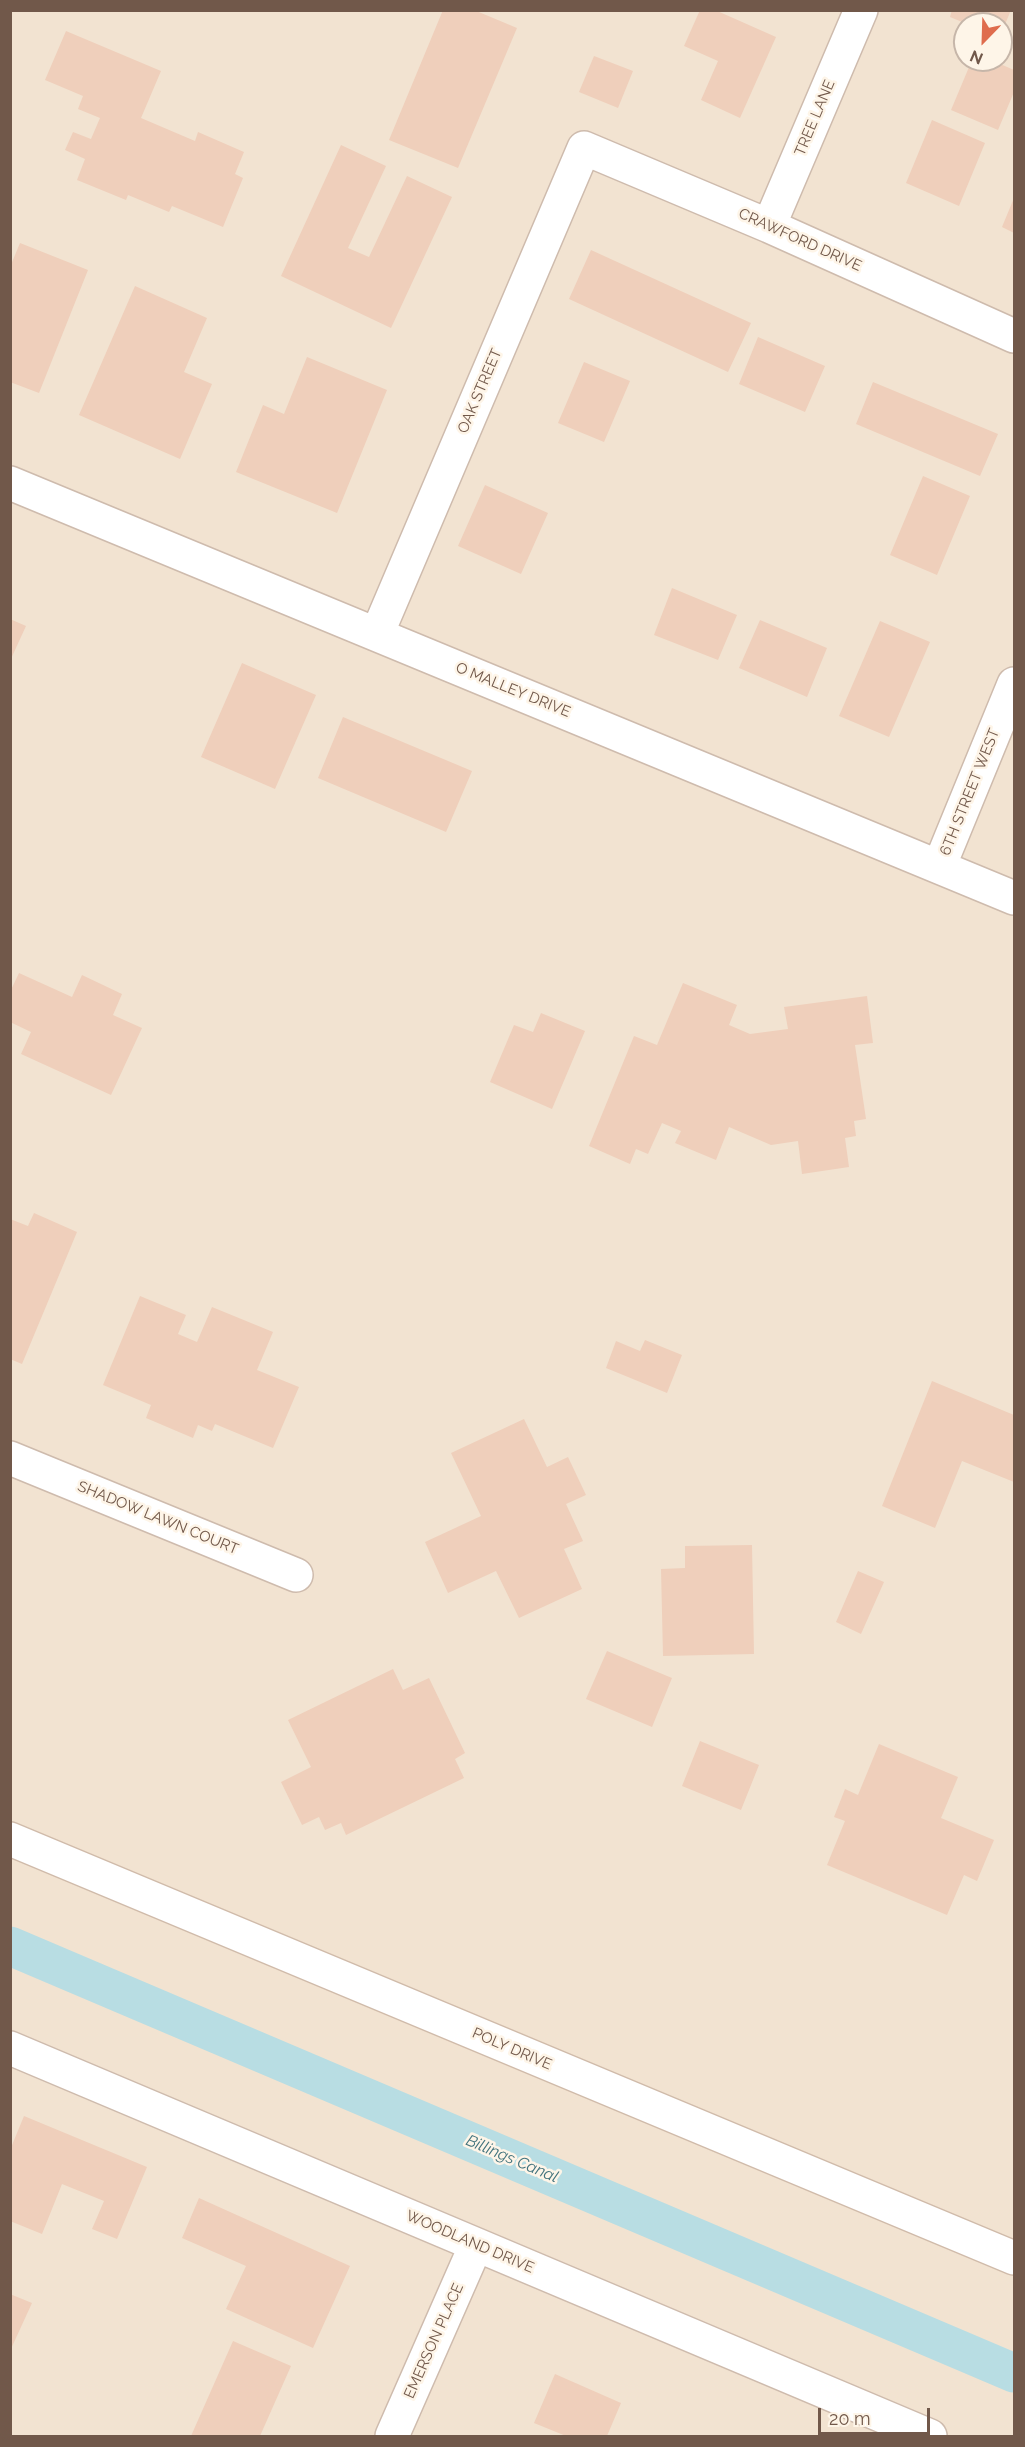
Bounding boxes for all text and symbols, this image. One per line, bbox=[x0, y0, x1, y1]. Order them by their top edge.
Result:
north arrow bbox=[953, 12, 1013, 72]
text: N bbox=[967, 46, 986, 68]
street label: TREE LANE bbox=[791, 77, 839, 159]
street label: CRAWFORD DRIVE bbox=[736, 205, 864, 275]
street label: OAK STREET bbox=[454, 346, 506, 436]
street label: O MALLEY DRIVE bbox=[453, 659, 573, 721]
street label: 6TH STREET WEST bbox=[936, 726, 1004, 858]
street label: SHADOW LAWN COURT bbox=[75, 1477, 241, 1559]
street label: POLY DRIVE bbox=[469, 2024, 555, 2074]
water label: Billings Canal bbox=[463, 2131, 561, 2187]
street label: WOODLAND DRIVE bbox=[403, 2207, 537, 2277]
street label: EMERSON PLACE bbox=[401, 2281, 467, 2401]
scale bar bbox=[821, 2396, 934, 2434]
text: 20 m bbox=[829, 2408, 871, 2429]

